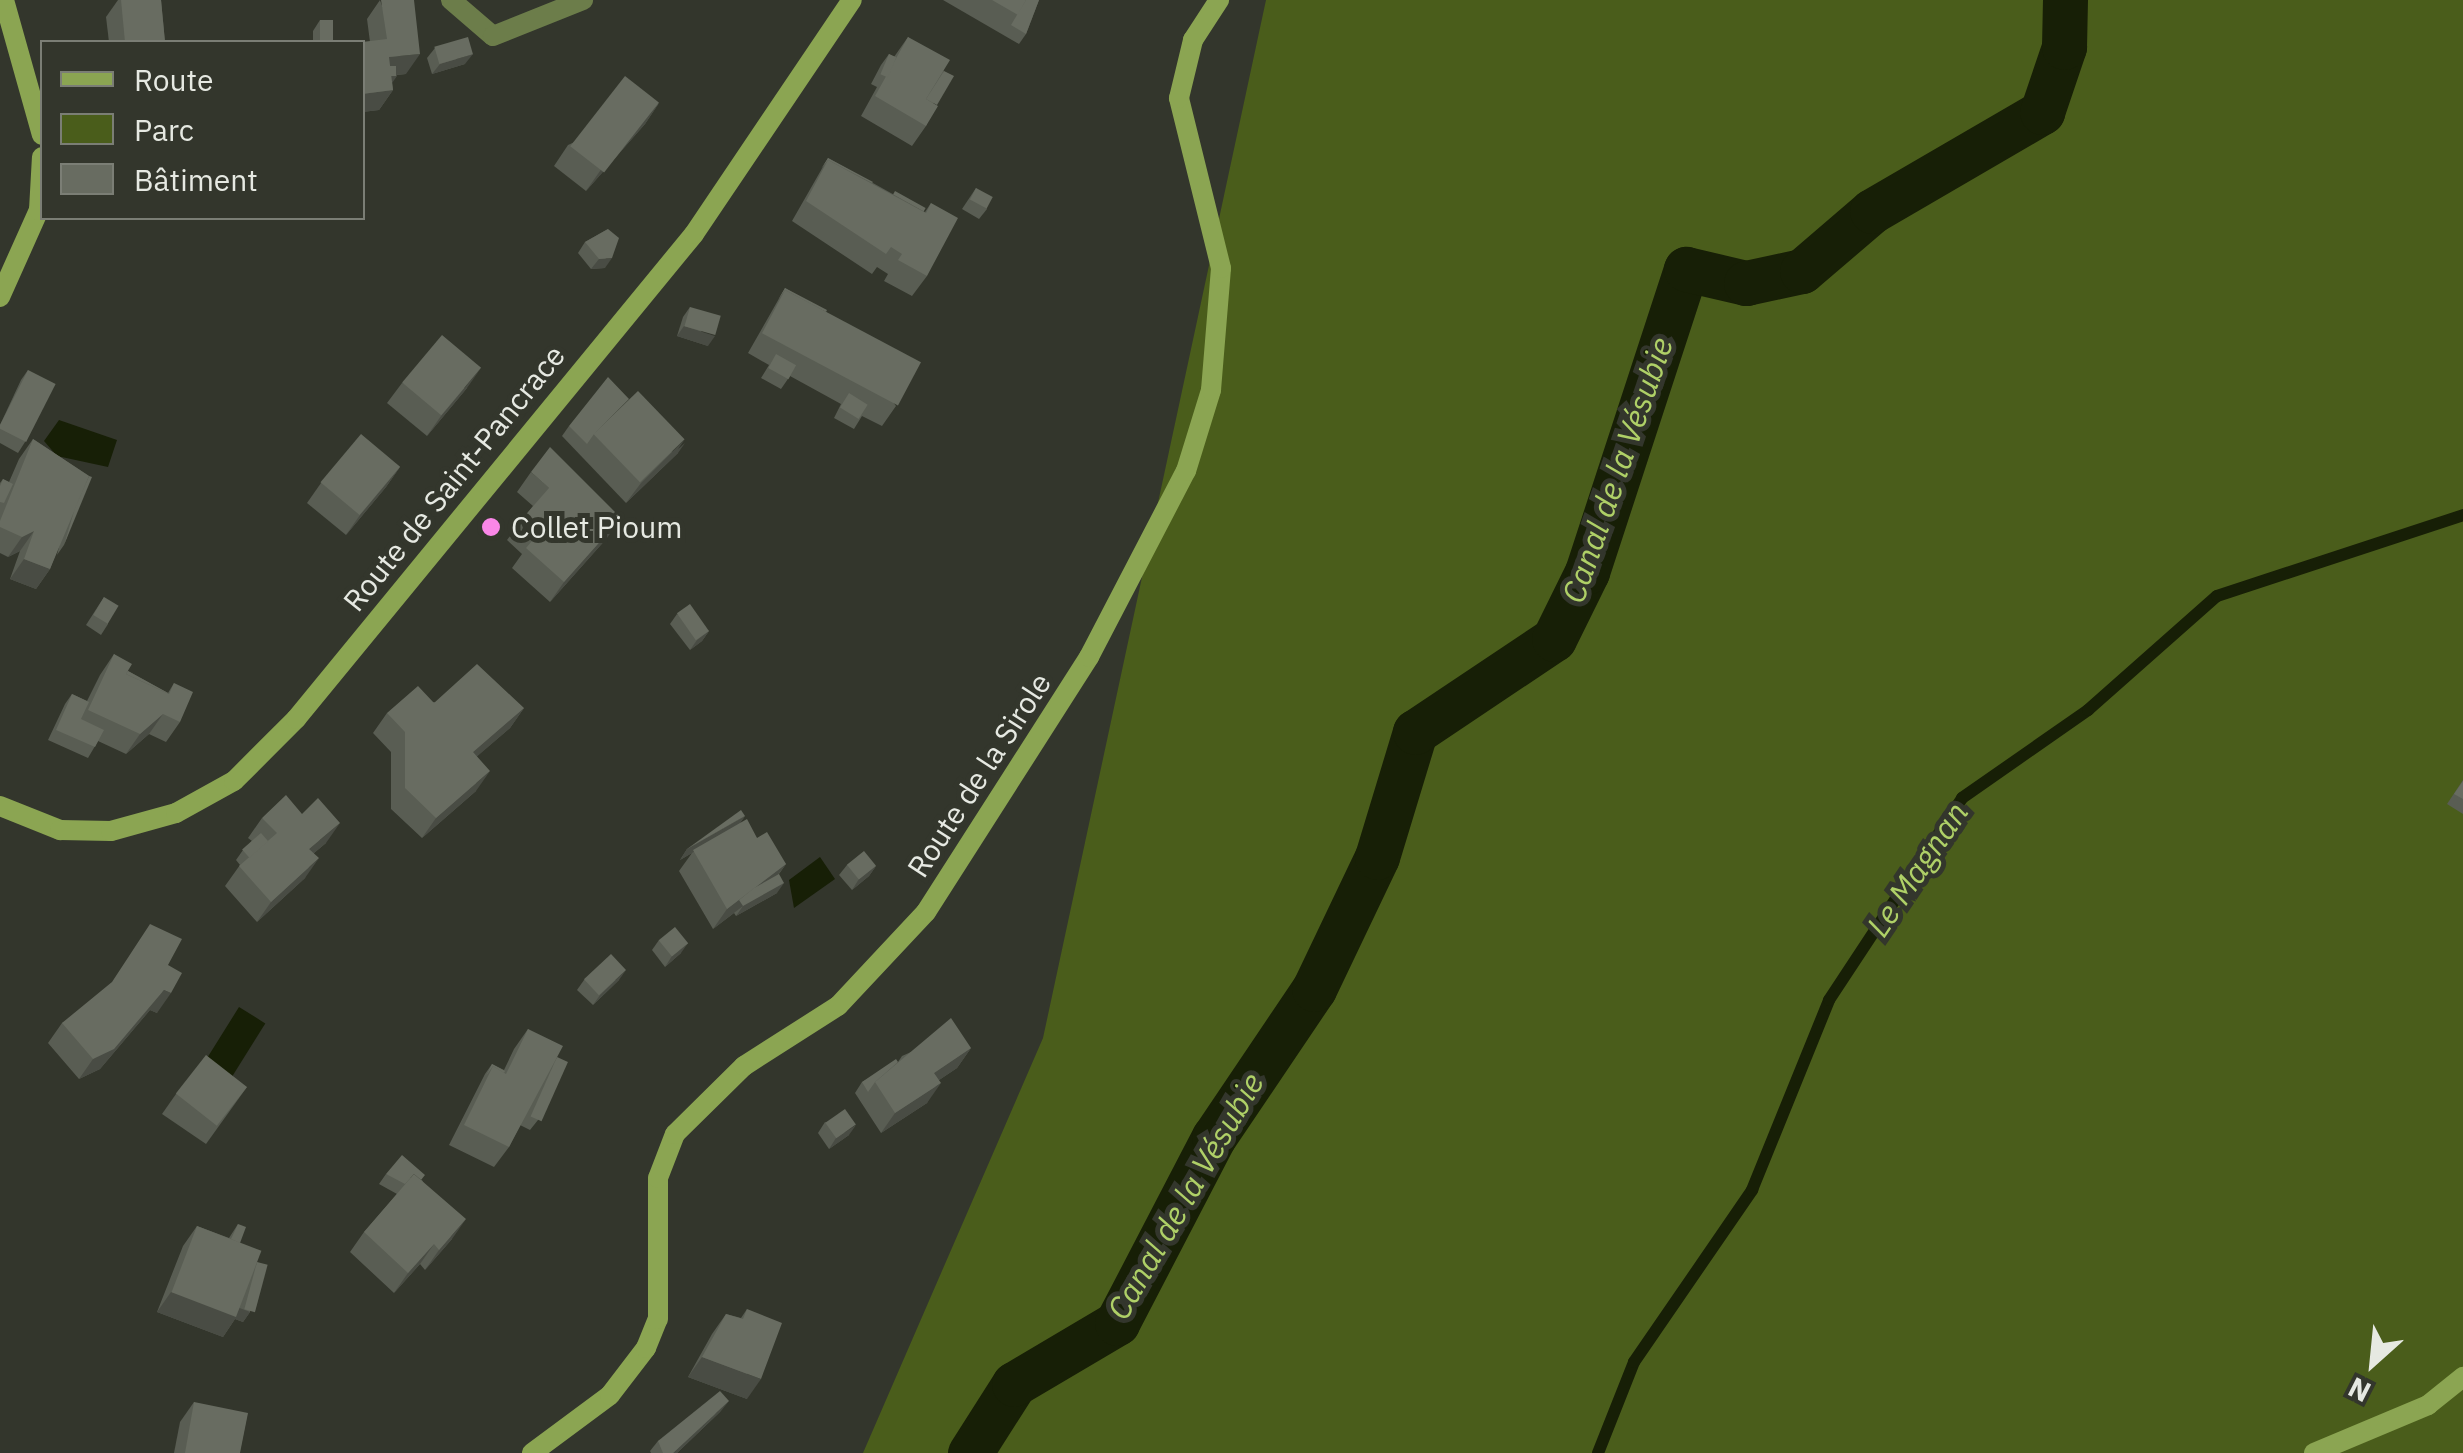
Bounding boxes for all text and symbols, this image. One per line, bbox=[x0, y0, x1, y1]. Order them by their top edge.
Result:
legend bbox=[40, 40, 365, 220]
text: Route bbox=[134, 60, 213, 99]
text: Parc bbox=[134, 110, 194, 149]
text: Bâtiment bbox=[134, 160, 258, 199]
water label: Canal de la Vésubie bbox=[1554, 332, 1680, 608]
street label: Route de Saint-Pancrace bbox=[336, 338, 572, 618]
place label: Collet Pioum bbox=[511, 509, 682, 545]
marker: Collet Pioum bbox=[480, 516, 502, 538]
street label: Route de la Sirole bbox=[900, 666, 1058, 884]
water label: Le Magnan bbox=[1858, 795, 1976, 943]
water label: Canal de la Vésubie bbox=[1099, 1066, 1271, 1326]
north arrow bbox=[2323, 1313, 2423, 1413]
text: N bbox=[2342, 1369, 2377, 1411]

